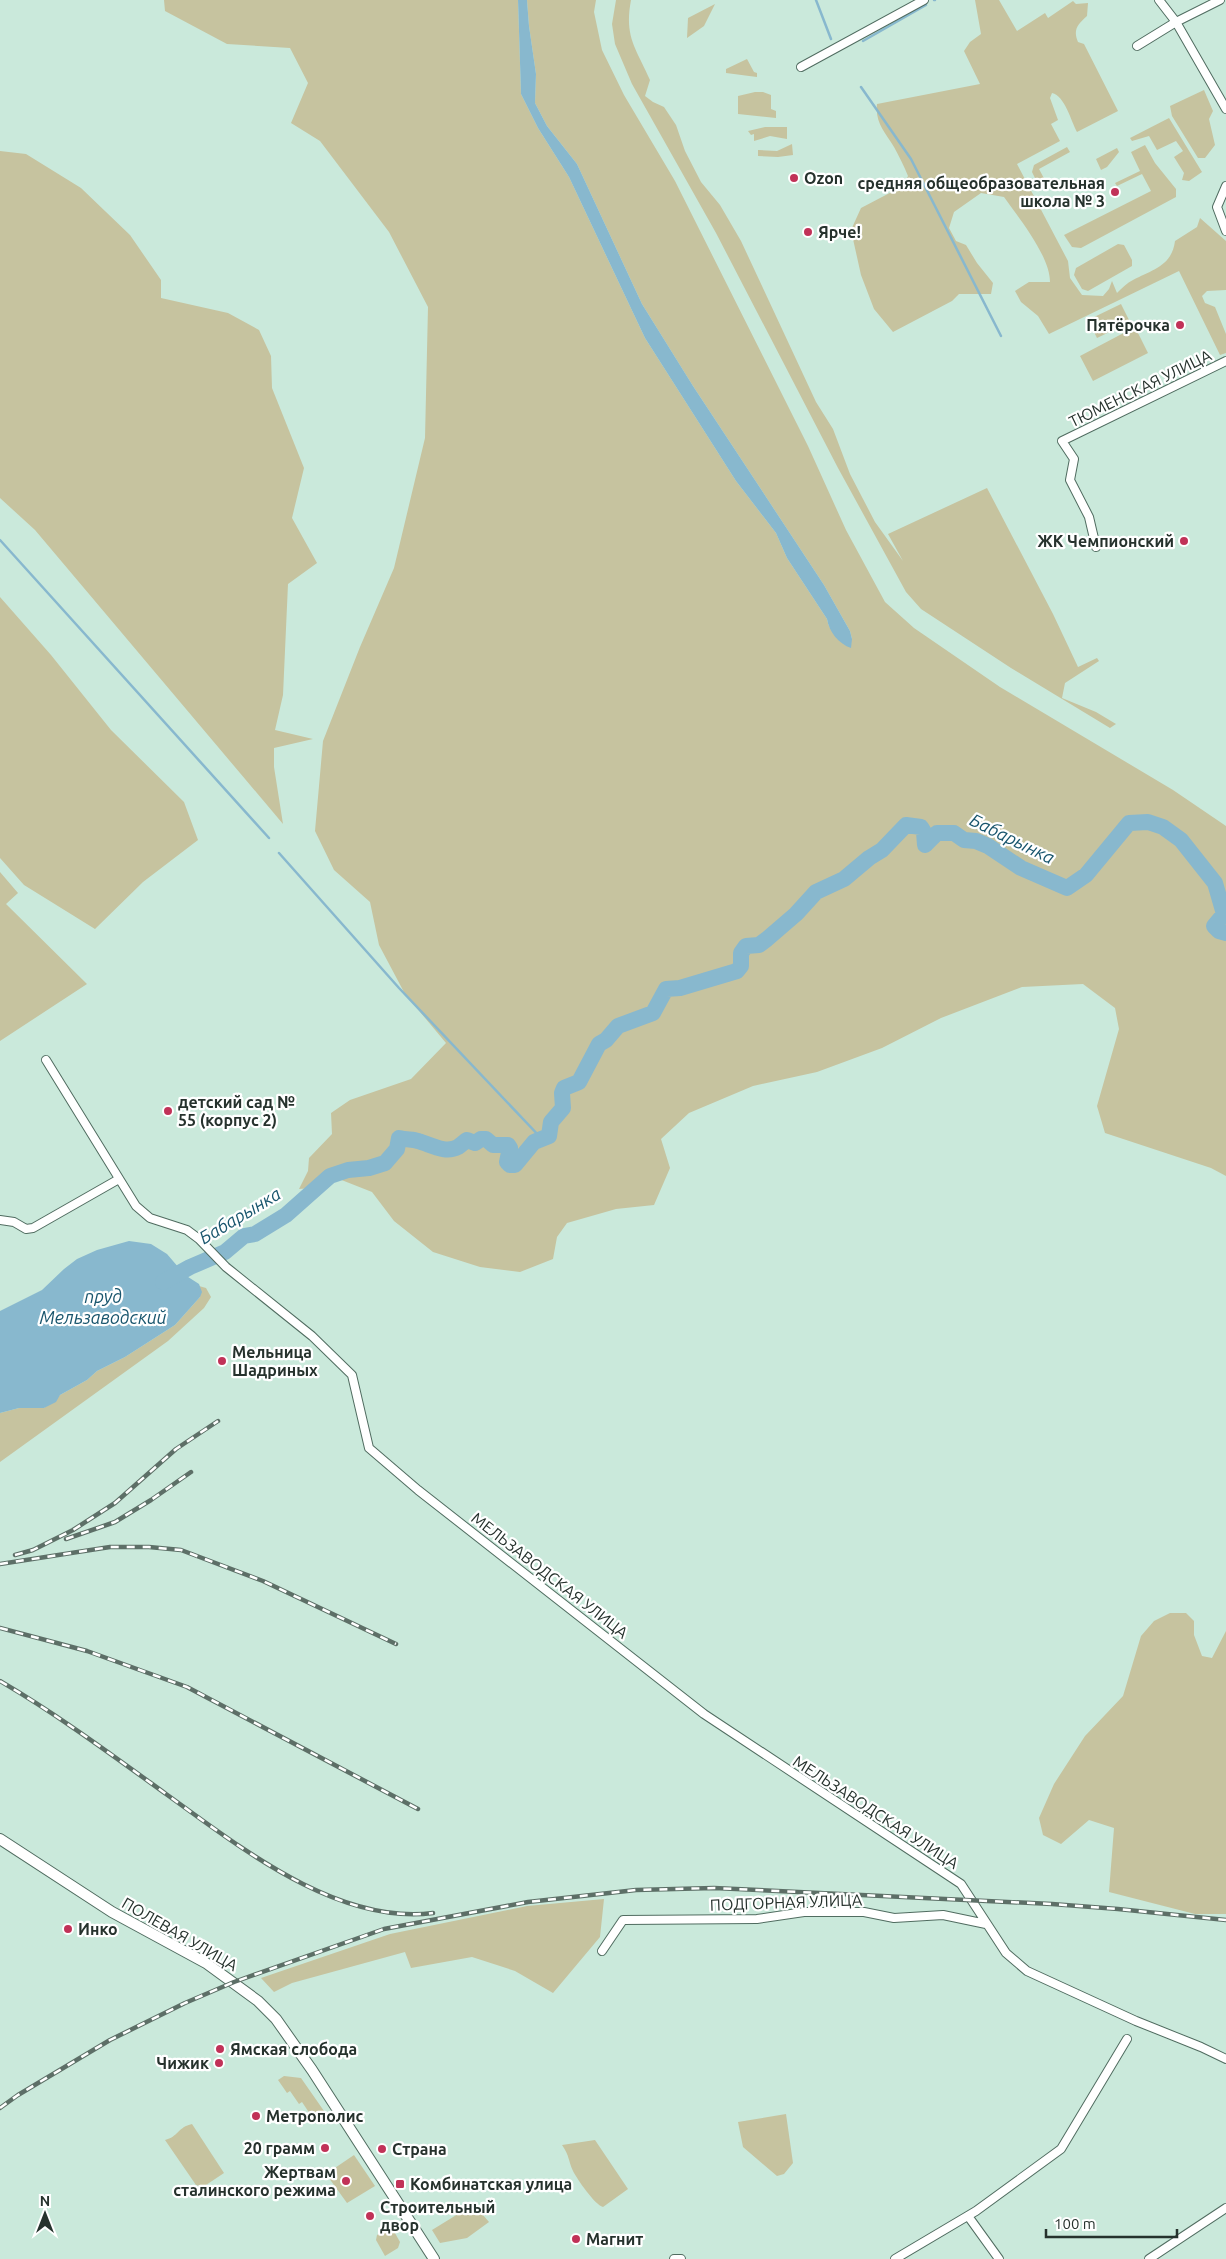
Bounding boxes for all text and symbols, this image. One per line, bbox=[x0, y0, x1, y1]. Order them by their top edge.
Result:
place label: Ozon bbox=[804, 169, 843, 187]
marker: Ozon bbox=[788, 172, 800, 184]
place label: средняя общеобразовательная школа № 3 bbox=[857, 174, 1105, 210]
marker: средняя общеобразовательная школа № 3 bbox=[1109, 186, 1121, 198]
place label: Ярче! bbox=[818, 223, 861, 241]
marker: Ярче! bbox=[802, 226, 814, 238]
place label: Пятёрочка bbox=[1086, 316, 1170, 334]
marker: Пятёрочка bbox=[1174, 319, 1186, 331]
street label: ТЮМЕНСКАЯ УЛИЦА bbox=[1066, 345, 1215, 430]
place label: ЖК Чемпионский bbox=[1038, 532, 1174, 550]
marker: ЖК Чемпионский bbox=[1178, 535, 1190, 547]
water label: Бабарынка bbox=[967, 809, 1058, 867]
place label: детский сад № 55 (корпус 2) bbox=[178, 1093, 295, 1130]
marker: детский сад № 55 (корпус 2) bbox=[162, 1105, 174, 1117]
water label: Бабарынка bbox=[195, 1183, 284, 1247]
water label: пруд Мельзаводский bbox=[40, 1286, 167, 1327]
place label: Мельница Шадриных bbox=[232, 1343, 318, 1379]
marker: Мельница Шадриных bbox=[216, 1355, 228, 1367]
street label: МЕЛЬЗАВОДСКАЯ УЛИЦА bbox=[468, 1508, 632, 1642]
street label: МЕЛЬЗАВОДСКАЯ УЛИЦА bbox=[790, 1752, 963, 1873]
street label: ПОДГОРНАЯ УЛИЦА bbox=[710, 1890, 863, 1914]
street label: ПОЛЕВАЯ УЛИЦА bbox=[119, 1894, 242, 1975]
place label: Инко bbox=[78, 1920, 118, 1938]
marker: Инко bbox=[62, 1923, 74, 1935]
place label: Ямская слобода bbox=[230, 2040, 357, 2058]
marker: Ямская слобода bbox=[214, 2043, 226, 2055]
place label: Чижик bbox=[157, 2054, 209, 2072]
marker: Чижик bbox=[213, 2057, 225, 2069]
place label: Метрополис bbox=[266, 2107, 363, 2125]
marker: Метрополис bbox=[250, 2110, 262, 2122]
place label: 20 грамм bbox=[244, 2139, 315, 2157]
place label: Страна bbox=[392, 2140, 447, 2158]
marker: 20 грамм bbox=[319, 2142, 331, 2154]
marker: Страна bbox=[376, 2143, 388, 2155]
place label: Жертвам сталинского режима bbox=[173, 2163, 336, 2199]
marker: Жертвам сталинского режима bbox=[340, 2175, 352, 2187]
place label: Комбинатская улица bbox=[410, 2175, 572, 2193]
marker: Комбинатская улица bbox=[394, 2178, 406, 2190]
north arrow bbox=[20, 2189, 70, 2239]
text: N bbox=[40, 2193, 50, 2209]
place label: Строительный двор bbox=[380, 2198, 495, 2234]
scale bar bbox=[1046, 2206, 1177, 2238]
marker: Строительный двор bbox=[364, 2210, 376, 2222]
text: 100 m bbox=[1054, 2215, 1096, 2232]
place label: Магнит bbox=[586, 2230, 643, 2248]
marker: Магнит bbox=[570, 2233, 582, 2245]

